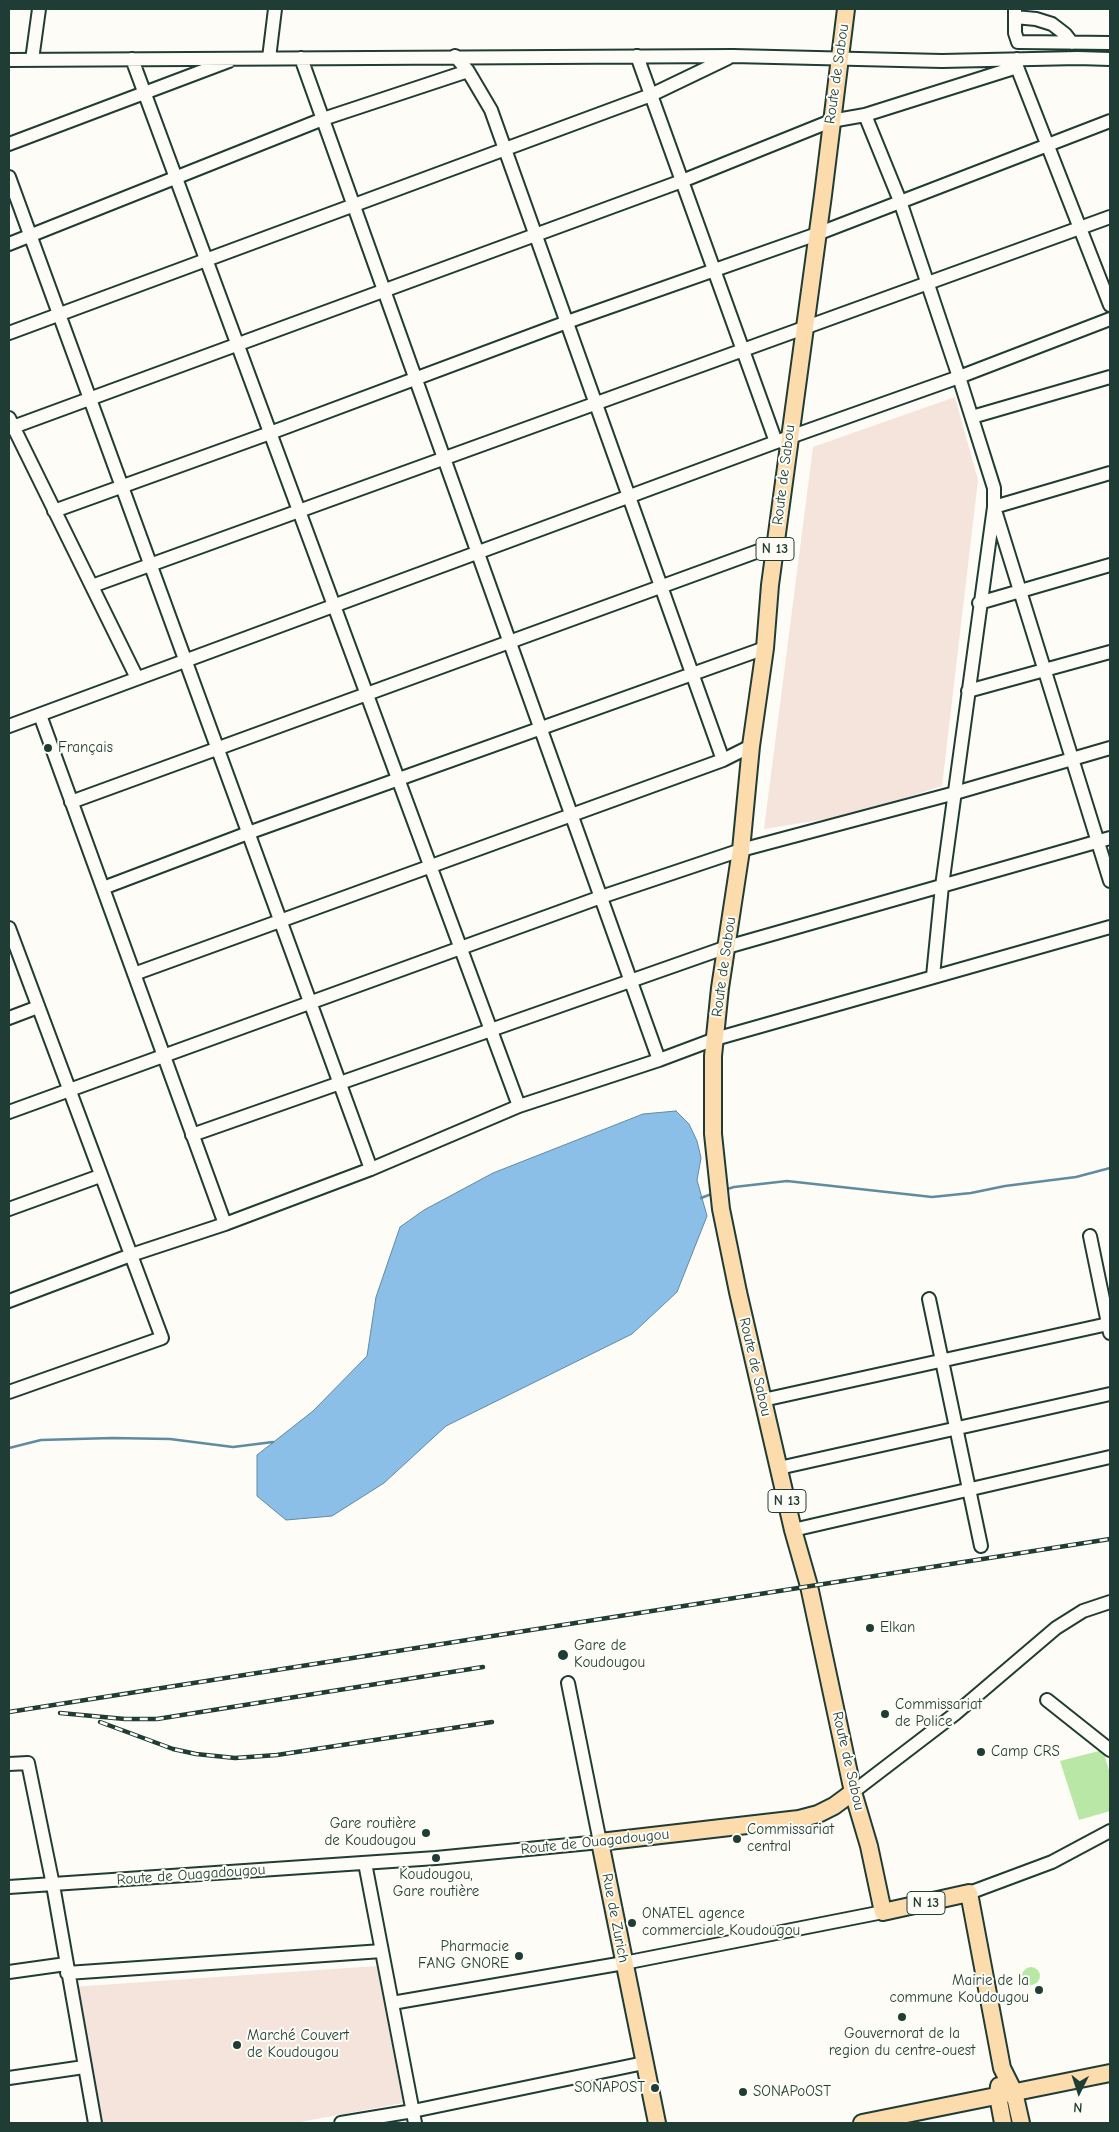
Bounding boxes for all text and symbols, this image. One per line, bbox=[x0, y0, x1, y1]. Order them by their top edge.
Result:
street label: Route de Sabou bbox=[821, 23, 853, 125]
street label: Route de Sabou bbox=[769, 424, 799, 526]
road number: N 13 bbox=[756, 538, 794, 560]
place label: Français bbox=[58, 739, 113, 757]
marker: Français bbox=[42, 742, 54, 754]
street label: Route de Sabou bbox=[708, 916, 740, 1018]
street label: Route de Sabou bbox=[735, 1316, 775, 1418]
road number: N 13 bbox=[768, 1490, 806, 1512]
place label: Elkan bbox=[880, 1619, 915, 1637]
marker: Elkan bbox=[864, 1622, 876, 1634]
place label: Gare de Koudougou bbox=[574, 1637, 645, 1672]
marker: Gare de Koudougou bbox=[556, 1648, 570, 1662]
place label: Commissariat de Police bbox=[895, 1696, 982, 1731]
marker: Commissariat de Police bbox=[879, 1708, 891, 1720]
street label: Route de Sabou bbox=[828, 1710, 868, 1812]
place label: Camp CRS bbox=[991, 1743, 1060, 1761]
marker: Camp CRS bbox=[975, 1746, 987, 1758]
place label: Gare routière de Koudougou bbox=[324, 1815, 416, 1850]
place label: Commissariat central bbox=[747, 1821, 834, 1856]
street label: Route de Ouagadougou bbox=[520, 1825, 670, 1859]
marker: Gare routière de Koudougou bbox=[420, 1827, 432, 1839]
marker: Commissariat central bbox=[731, 1833, 743, 1845]
marker: Koudougou, Gare routière bbox=[430, 1852, 442, 1864]
street label: Route de Ouagadougou bbox=[116, 1861, 266, 1889]
place label: Koudougou, Gare routière bbox=[393, 1866, 479, 1901]
street label: Rue de Zurich bbox=[598, 1872, 632, 1964]
road number: N 13 bbox=[907, 1892, 945, 1915]
place label: ONATEL agence commerciale Koudougou bbox=[642, 1905, 800, 1940]
marker: ONATEL agence commerciale Koudougou bbox=[626, 1917, 638, 1929]
place label: Pharmacie FANG GNORE bbox=[418, 1938, 509, 1973]
marker: Pharmacie FANG GNORE bbox=[513, 1950, 525, 1962]
place label: Mairie de la commune Koudougou bbox=[889, 1972, 1029, 2007]
marker: Mairie de la commune Koudougou bbox=[1033, 1984, 1045, 1996]
marker: Gouvernorat de la region du centre-ouest bbox=[896, 2011, 908, 2023]
place label: Gouvernorat de la region du centre-ouest bbox=[829, 2025, 975, 2060]
place label: Marché Couvert de Koudougou bbox=[247, 2027, 349, 2062]
marker: Marché Couvert de Koudougou bbox=[231, 2039, 243, 2051]
north arrow bbox=[1054, 2067, 1104, 2117]
place label: SONAPOST bbox=[574, 2079, 645, 2097]
marker: SONAPOST bbox=[649, 2082, 661, 2094]
place label: SONAPoOST bbox=[753, 2083, 831, 2101]
marker: SONAPoOST bbox=[737, 2086, 749, 2098]
text: N bbox=[1073, 2099, 1083, 2116]

